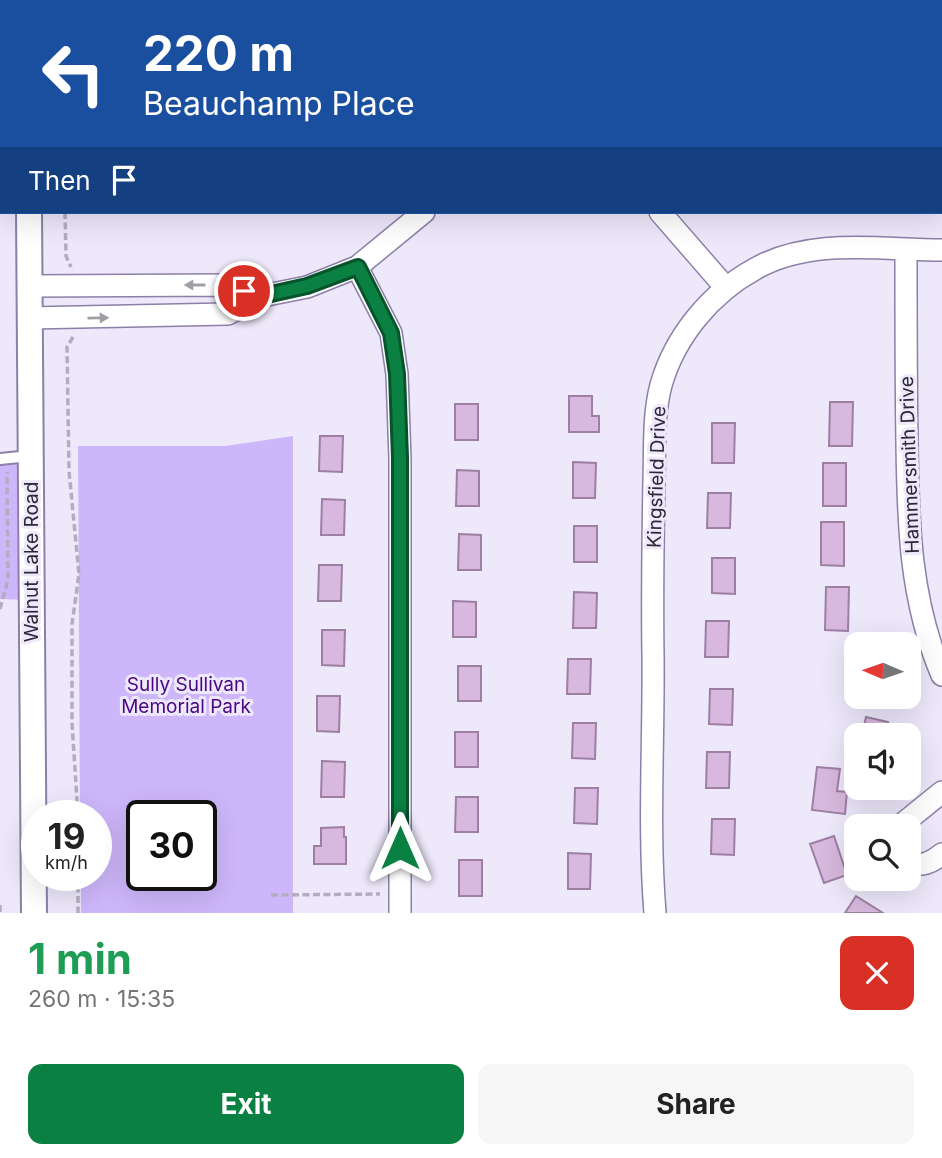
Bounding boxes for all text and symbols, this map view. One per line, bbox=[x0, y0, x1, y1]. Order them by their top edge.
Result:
text: 220 m bbox=[143, 24, 294, 83]
icon: left bbox=[28, 28, 119, 119]
text: Beauchamp Place bbox=[143, 84, 415, 123]
icon: arrive bbox=[105, 161, 143, 199]
text: Then bbox=[28, 165, 91, 196]
pin bbox=[214, 261, 274, 321]
icon: arrive bbox=[225, 272, 263, 310]
one-way arrow bbox=[184, 279, 206, 291]
one-way arrow bbox=[87, 312, 109, 324]
street label: Hammersmith Drive bbox=[895, 376, 924, 554]
street label: Kingsfield Drive bbox=[643, 406, 670, 548]
street label: Walnut Lake Road bbox=[20, 482, 43, 642]
north arrow bbox=[844, 632, 920, 709]
map controls bbox=[844, 632, 921, 891]
park label: Sully Sullivan Memorial Park bbox=[121, 673, 251, 718]
button: sound bbox=[844, 723, 921, 800]
speed limit sign: 30 bbox=[126, 800, 217, 891]
position arrow bbox=[363, 811, 437, 885]
button: search bbox=[844, 814, 921, 891]
text: 19 bbox=[48, 815, 85, 857]
text: km/h bbox=[45, 852, 88, 873]
text: 1 min bbox=[28, 933, 132, 984]
button: close bbox=[840, 936, 914, 1010]
text: 260 m · 15:35 bbox=[28, 985, 175, 1013]
button: Exit bbox=[28, 1064, 464, 1144]
button: Share bbox=[478, 1064, 914, 1144]

